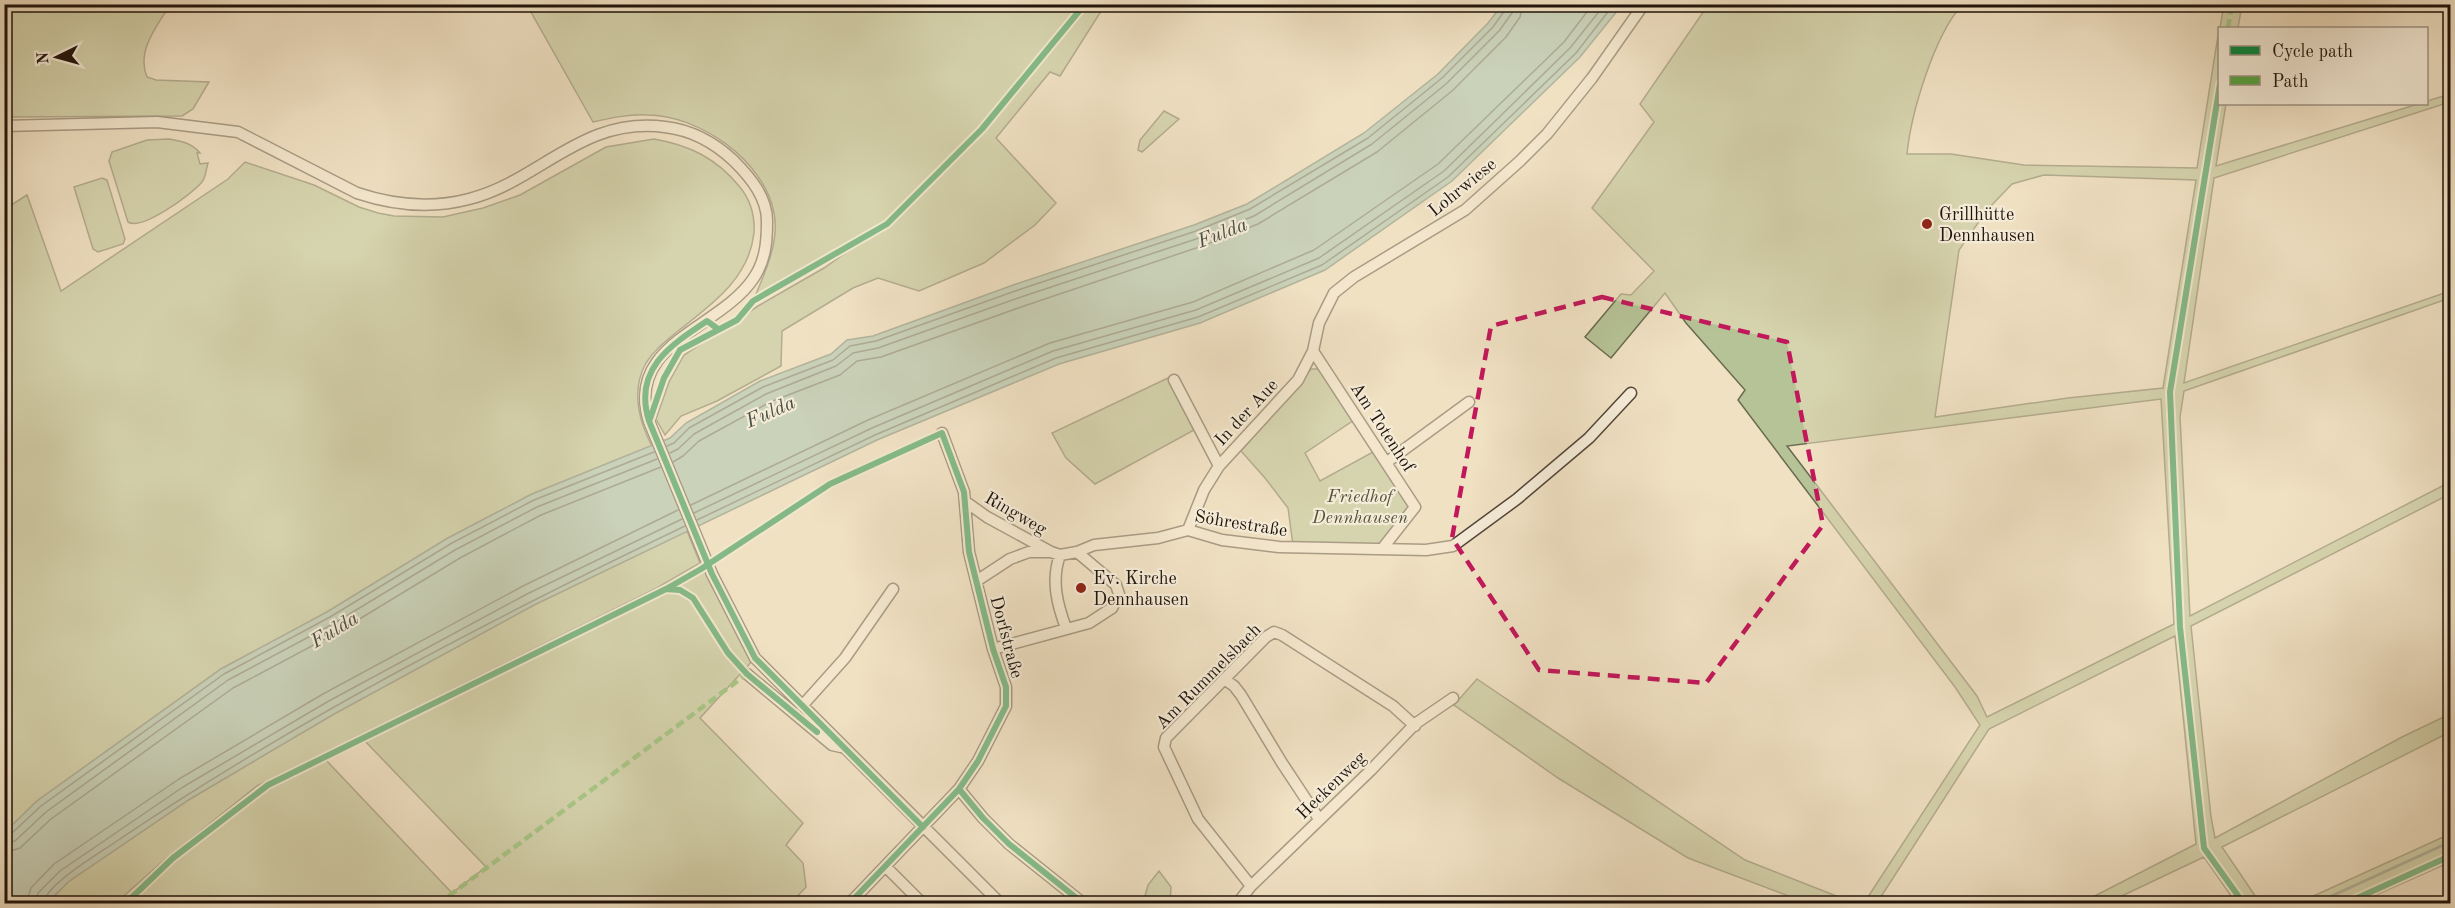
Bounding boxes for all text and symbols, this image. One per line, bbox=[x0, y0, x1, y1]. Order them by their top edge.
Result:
north arrow bbox=[27, 27, 87, 87]
legend bbox=[2218, 27, 2428, 105]
text: Cycle path bbox=[2272, 43, 2353, 61]
text: N bbox=[35, 51, 53, 65]
text: Path bbox=[2272, 73, 2309, 91]
street label: Lohrwiese bbox=[1425, 155, 1500, 220]
place label: Grillhütte Dennhausen bbox=[1939, 206, 2035, 245]
water label: Fulda bbox=[1194, 215, 1251, 253]
marker: Grillhütte Dennhausen bbox=[1920, 217, 1934, 231]
street label: In der Aue bbox=[1212, 376, 1282, 449]
street label: Am Totenhof bbox=[1347, 380, 1418, 476]
water label: Fulda bbox=[742, 393, 799, 433]
park label: Friedhof Dennhausen bbox=[1311, 488, 1408, 527]
street label: Ringweg bbox=[981, 489, 1050, 539]
street label: Söhrestraße bbox=[1193, 508, 1289, 540]
place label: Ev. Kirche Dennhausen bbox=[1093, 570, 1189, 609]
marker: Ev. Kirche Dennhausen bbox=[1074, 581, 1088, 595]
street label: Dorfstraße bbox=[986, 594, 1026, 680]
water label: Fulda bbox=[307, 609, 363, 653]
street label: Am Rummelsbach bbox=[1153, 620, 1265, 733]
street label: Heckenweg bbox=[1294, 748, 1370, 823]

